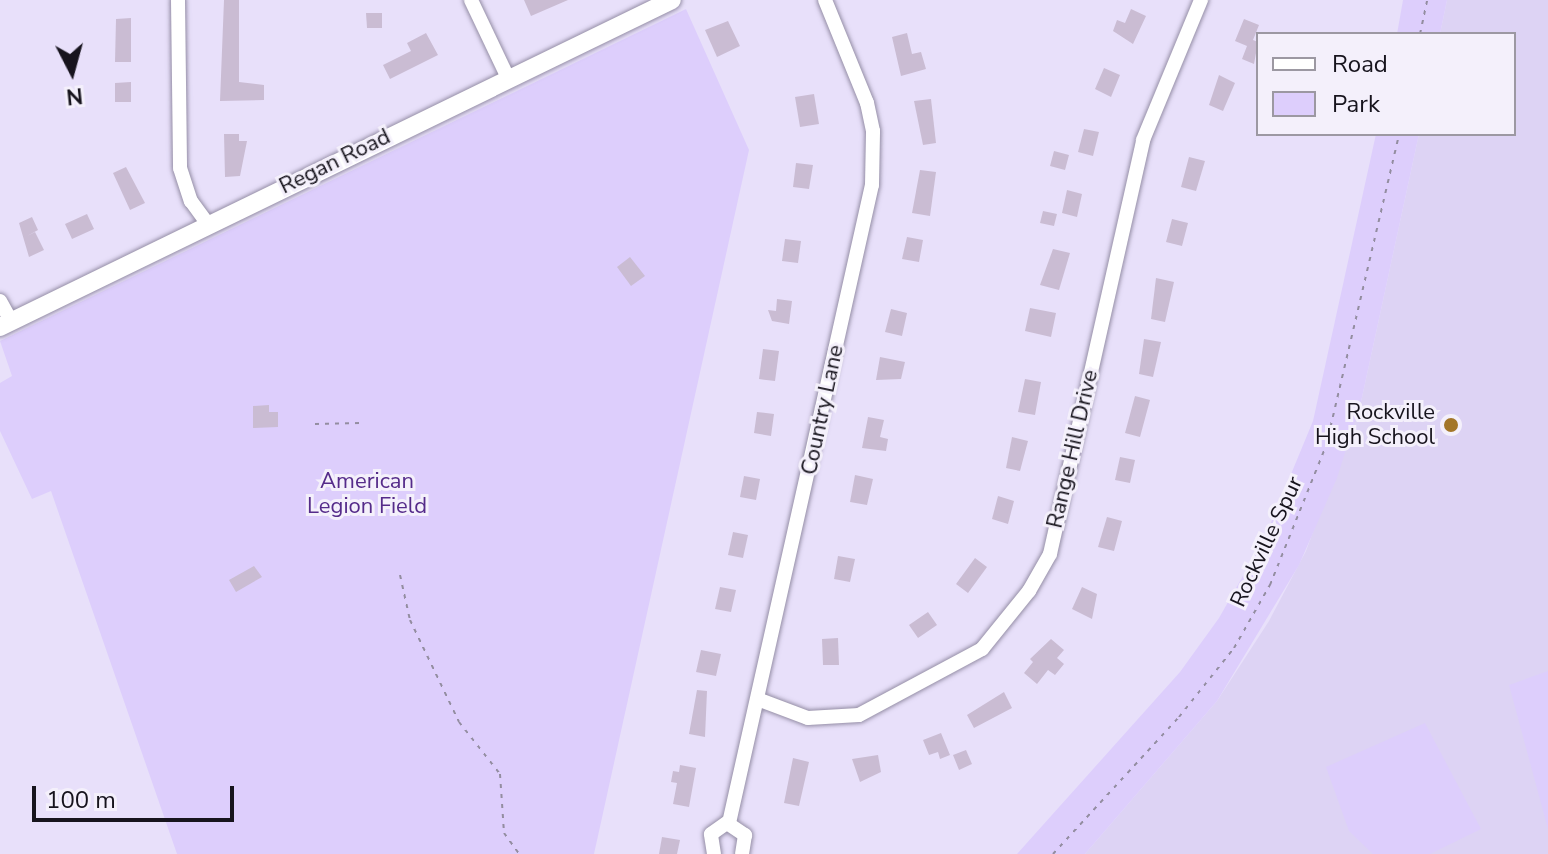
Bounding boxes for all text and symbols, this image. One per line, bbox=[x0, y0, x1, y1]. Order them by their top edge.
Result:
north arrow bbox=[32, 32, 112, 112]
legend bbox=[1256, 32, 1516, 136]
text: Road bbox=[1332, 48, 1388, 80]
text: N bbox=[65, 80, 84, 112]
text: Park bbox=[1332, 88, 1380, 120]
street label: Regan Road bbox=[275, 124, 395, 200]
street label: Country Lane bbox=[796, 343, 850, 477]
street label: Range Hill Drive bbox=[1042, 367, 1104, 531]
place label: Rockville High School bbox=[1315, 399, 1435, 450]
marker: Rockville High School bbox=[1442, 416, 1460, 434]
park label: American Legion Field bbox=[307, 468, 427, 520]
street label: Rockville Spur bbox=[1225, 473, 1309, 611]
scale bar bbox=[36, 770, 238, 820]
text: 100 m bbox=[46, 784, 116, 816]

